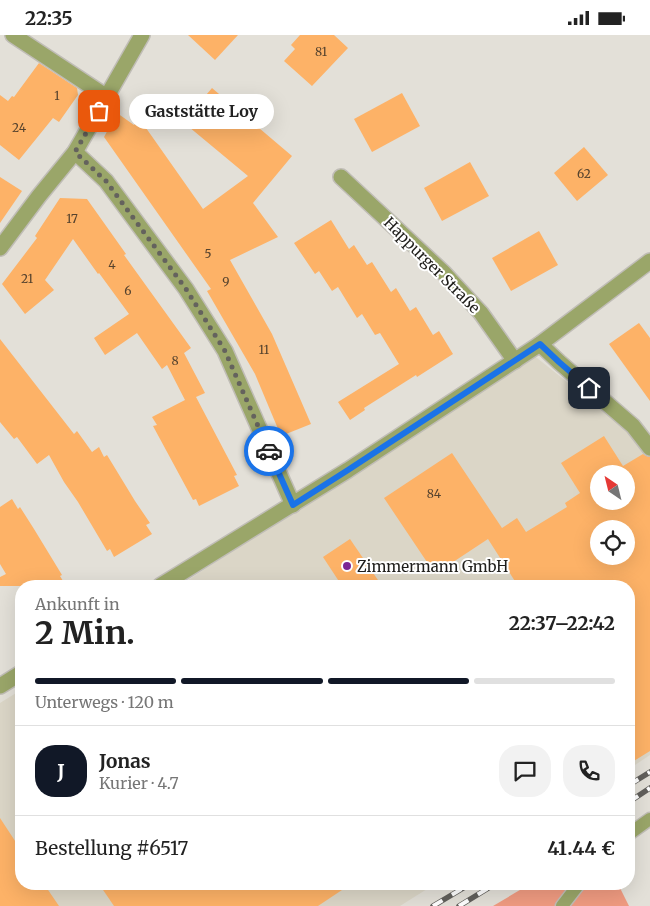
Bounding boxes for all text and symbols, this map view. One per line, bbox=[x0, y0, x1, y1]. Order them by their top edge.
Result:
text: 22:35 bbox=[25, 6, 73, 30]
house number: 81 bbox=[315, 44, 328, 59]
house number: 1 bbox=[54, 88, 60, 103]
pin bbox=[78, 90, 120, 132]
callout: Gaststätte Loy bbox=[129, 93, 274, 129]
icon: bag bbox=[85, 97, 113, 125]
text: Gaststätte Loy bbox=[145, 101, 258, 121]
house number: 24 bbox=[12, 120, 27, 135]
house number: 62 bbox=[577, 166, 591, 181]
house number: 17 bbox=[66, 211, 78, 226]
street label: Happurger Straße bbox=[380, 213, 484, 317]
house number: 5 bbox=[204, 246, 212, 261]
house number: 4 bbox=[108, 257, 116, 272]
house number: 21 bbox=[21, 271, 34, 286]
house number: 9 bbox=[222, 274, 230, 289]
house number: 6 bbox=[124, 283, 132, 298]
house number: 11 bbox=[259, 342, 270, 357]
house number: 8 bbox=[171, 353, 179, 368]
pin bbox=[568, 367, 610, 409]
icon: home bbox=[575, 374, 603, 402]
courier bbox=[244, 426, 294, 476]
icon: car bbox=[255, 437, 283, 465]
north arrow bbox=[590, 465, 635, 510]
map controls bbox=[590, 465, 635, 565]
house number: 84 bbox=[427, 486, 442, 501]
button: locate bbox=[590, 520, 635, 565]
place label: Zimmermann GmbH bbox=[357, 557, 508, 576]
marker: Zimmermann GmbH bbox=[341, 560, 353, 572]
text: Ankunft in bbox=[35, 594, 120, 614]
text: 22:37–22:42 bbox=[509, 611, 615, 635]
text: 2 Min. bbox=[35, 613, 135, 653]
text: Unterwegs · 120 m bbox=[35, 692, 174, 712]
button: chat bbox=[499, 745, 551, 797]
button: phone bbox=[563, 745, 615, 797]
text: Jonas bbox=[99, 749, 151, 773]
text: J bbox=[57, 759, 65, 783]
text: Kurier · 4.7 bbox=[99, 773, 179, 793]
text: Bestellung #6517 bbox=[35, 836, 188, 860]
text: 41.44 € bbox=[547, 836, 615, 860]

